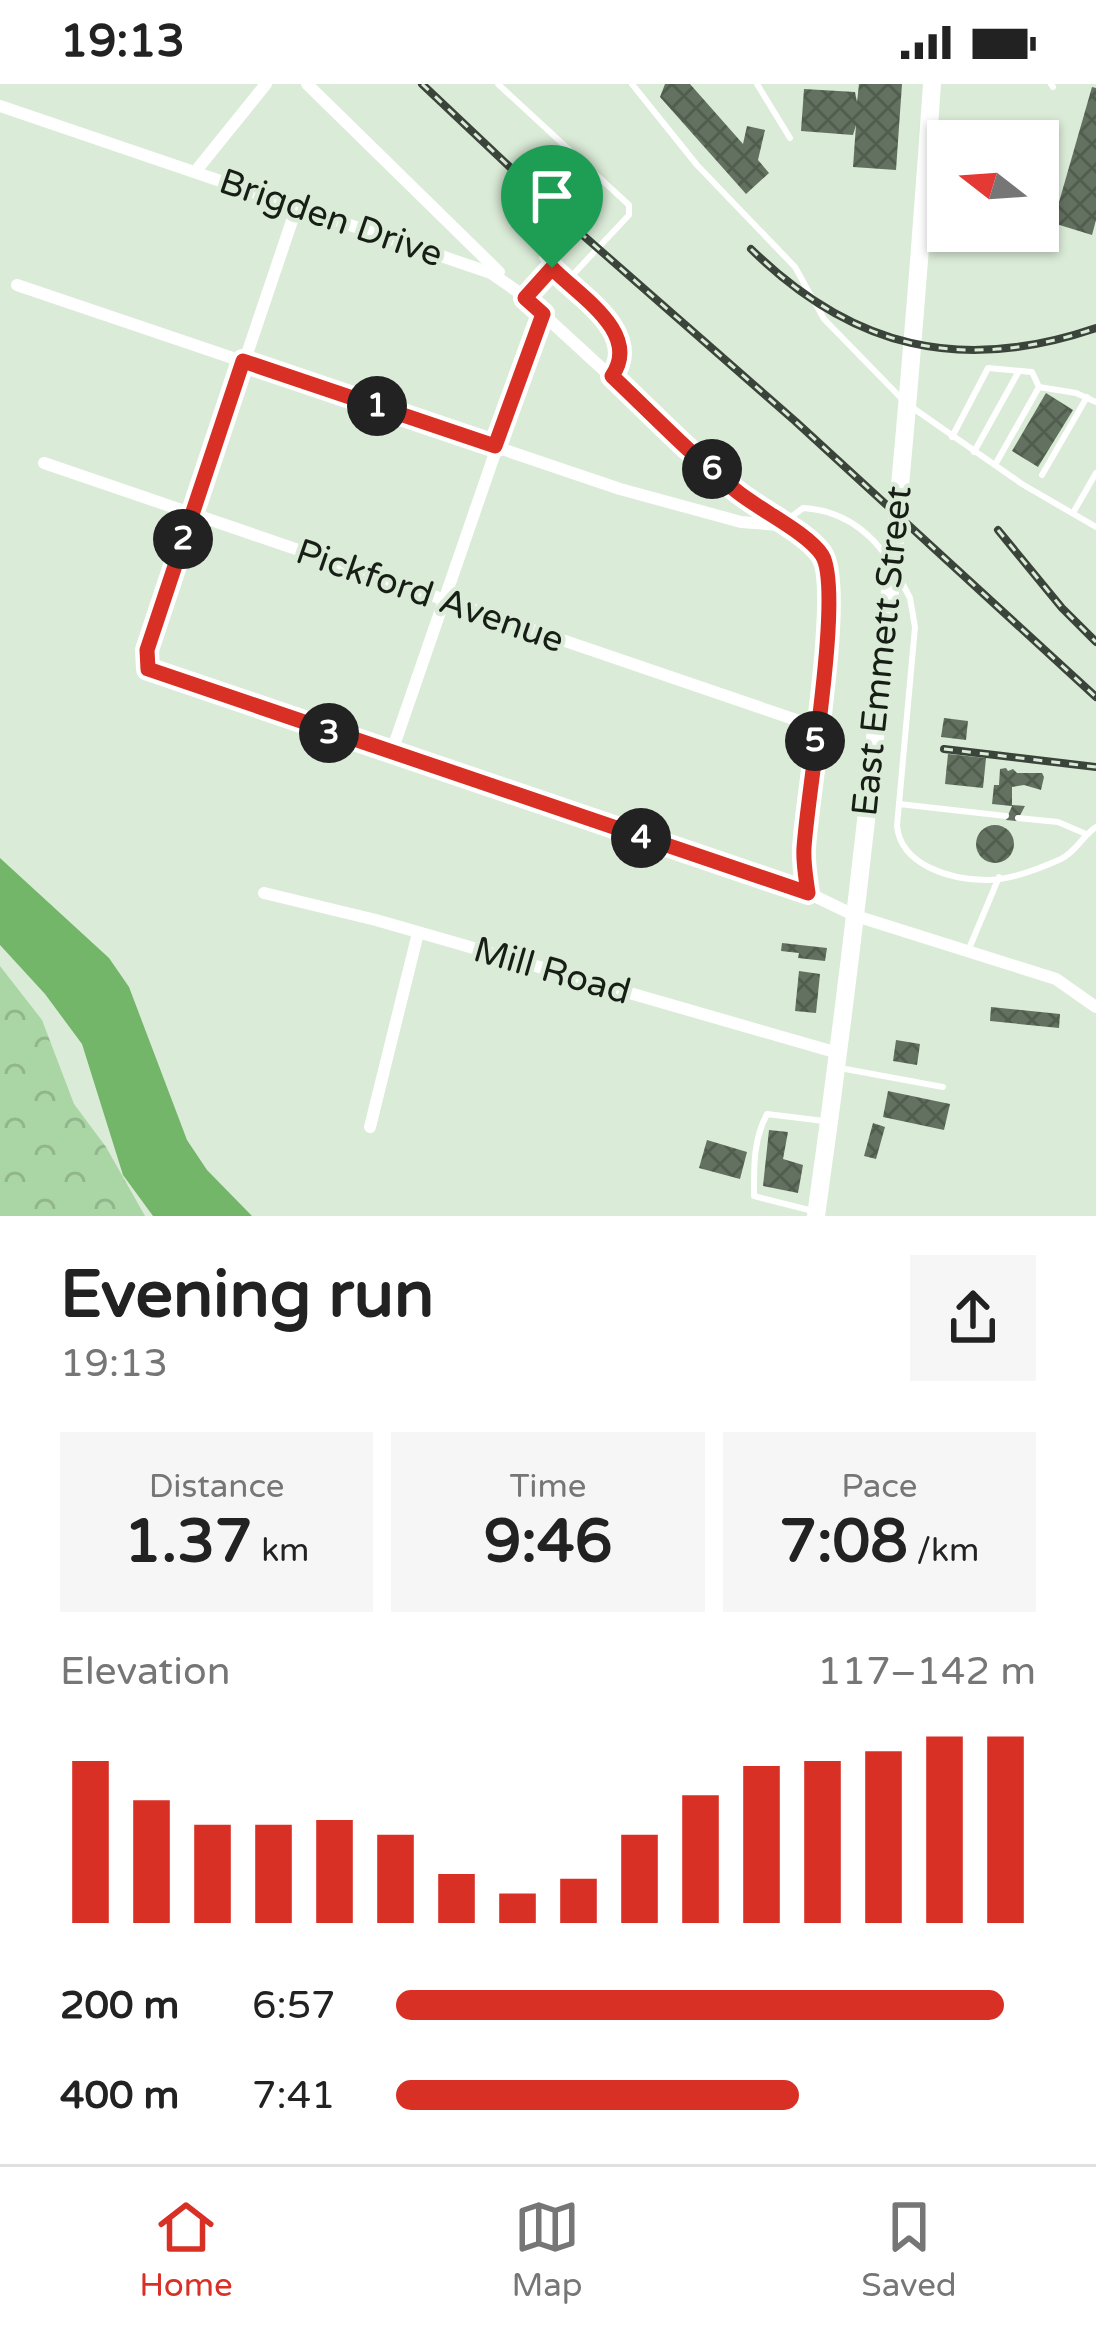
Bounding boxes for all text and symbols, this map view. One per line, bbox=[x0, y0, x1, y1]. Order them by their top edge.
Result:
text: 19:13 bbox=[60, 15, 185, 69]
north arrow bbox=[927, 120, 1059, 252]
map controls bbox=[927, 120, 1059, 252]
pin bbox=[501, 145, 603, 268]
street label: Brigden Drive bbox=[214, 160, 448, 276]
icon: arrive bbox=[519, 163, 585, 229]
pin: 1 bbox=[347, 376, 407, 436]
text: 1 bbox=[367, 386, 387, 425]
pin: 6 bbox=[682, 439, 742, 499]
text: 6 bbox=[702, 449, 722, 488]
street label: East Emmett Street bbox=[843, 484, 921, 818]
pin: 2 bbox=[153, 509, 213, 569]
text: 2 bbox=[173, 519, 193, 558]
street label: Pickford Avenue bbox=[290, 530, 570, 662]
pin: 3 bbox=[299, 703, 359, 763]
pin: 5 bbox=[785, 711, 845, 771]
text: 3 bbox=[319, 713, 339, 752]
text: 5 bbox=[805, 721, 825, 760]
pin: 4 bbox=[611, 808, 671, 868]
text: 4 bbox=[631, 818, 651, 857]
street label: Mill Road bbox=[469, 928, 635, 1014]
text: Evening run bbox=[60, 1255, 434, 1335]
button: share bbox=[910, 1255, 1036, 1381]
text: 19:13 bbox=[60, 1340, 168, 1387]
text: Distance bbox=[149, 1467, 285, 1506]
text: Time bbox=[510, 1467, 586, 1506]
text: Pace bbox=[841, 1467, 917, 1506]
text: 1.37 bbox=[124, 1506, 253, 1578]
text: 9:46 bbox=[484, 1506, 612, 1578]
text: 7:08 bbox=[779, 1506, 908, 1578]
text: km bbox=[253, 1531, 309, 1570]
text: /km bbox=[908, 1531, 979, 1570]
text: Elevation bbox=[60, 1648, 230, 1695]
text: 117–142 m bbox=[817, 1648, 1036, 1695]
text: 200 m bbox=[60, 1982, 179, 2029]
text: 6:57 bbox=[252, 1982, 336, 2029]
text: 400 m bbox=[60, 2072, 179, 2119]
text: 7:41 bbox=[252, 2072, 336, 2119]
tab: Home bbox=[139, 2194, 233, 2305]
tab: Map bbox=[511, 2194, 583, 2305]
tab: Saved bbox=[861, 2194, 957, 2305]

